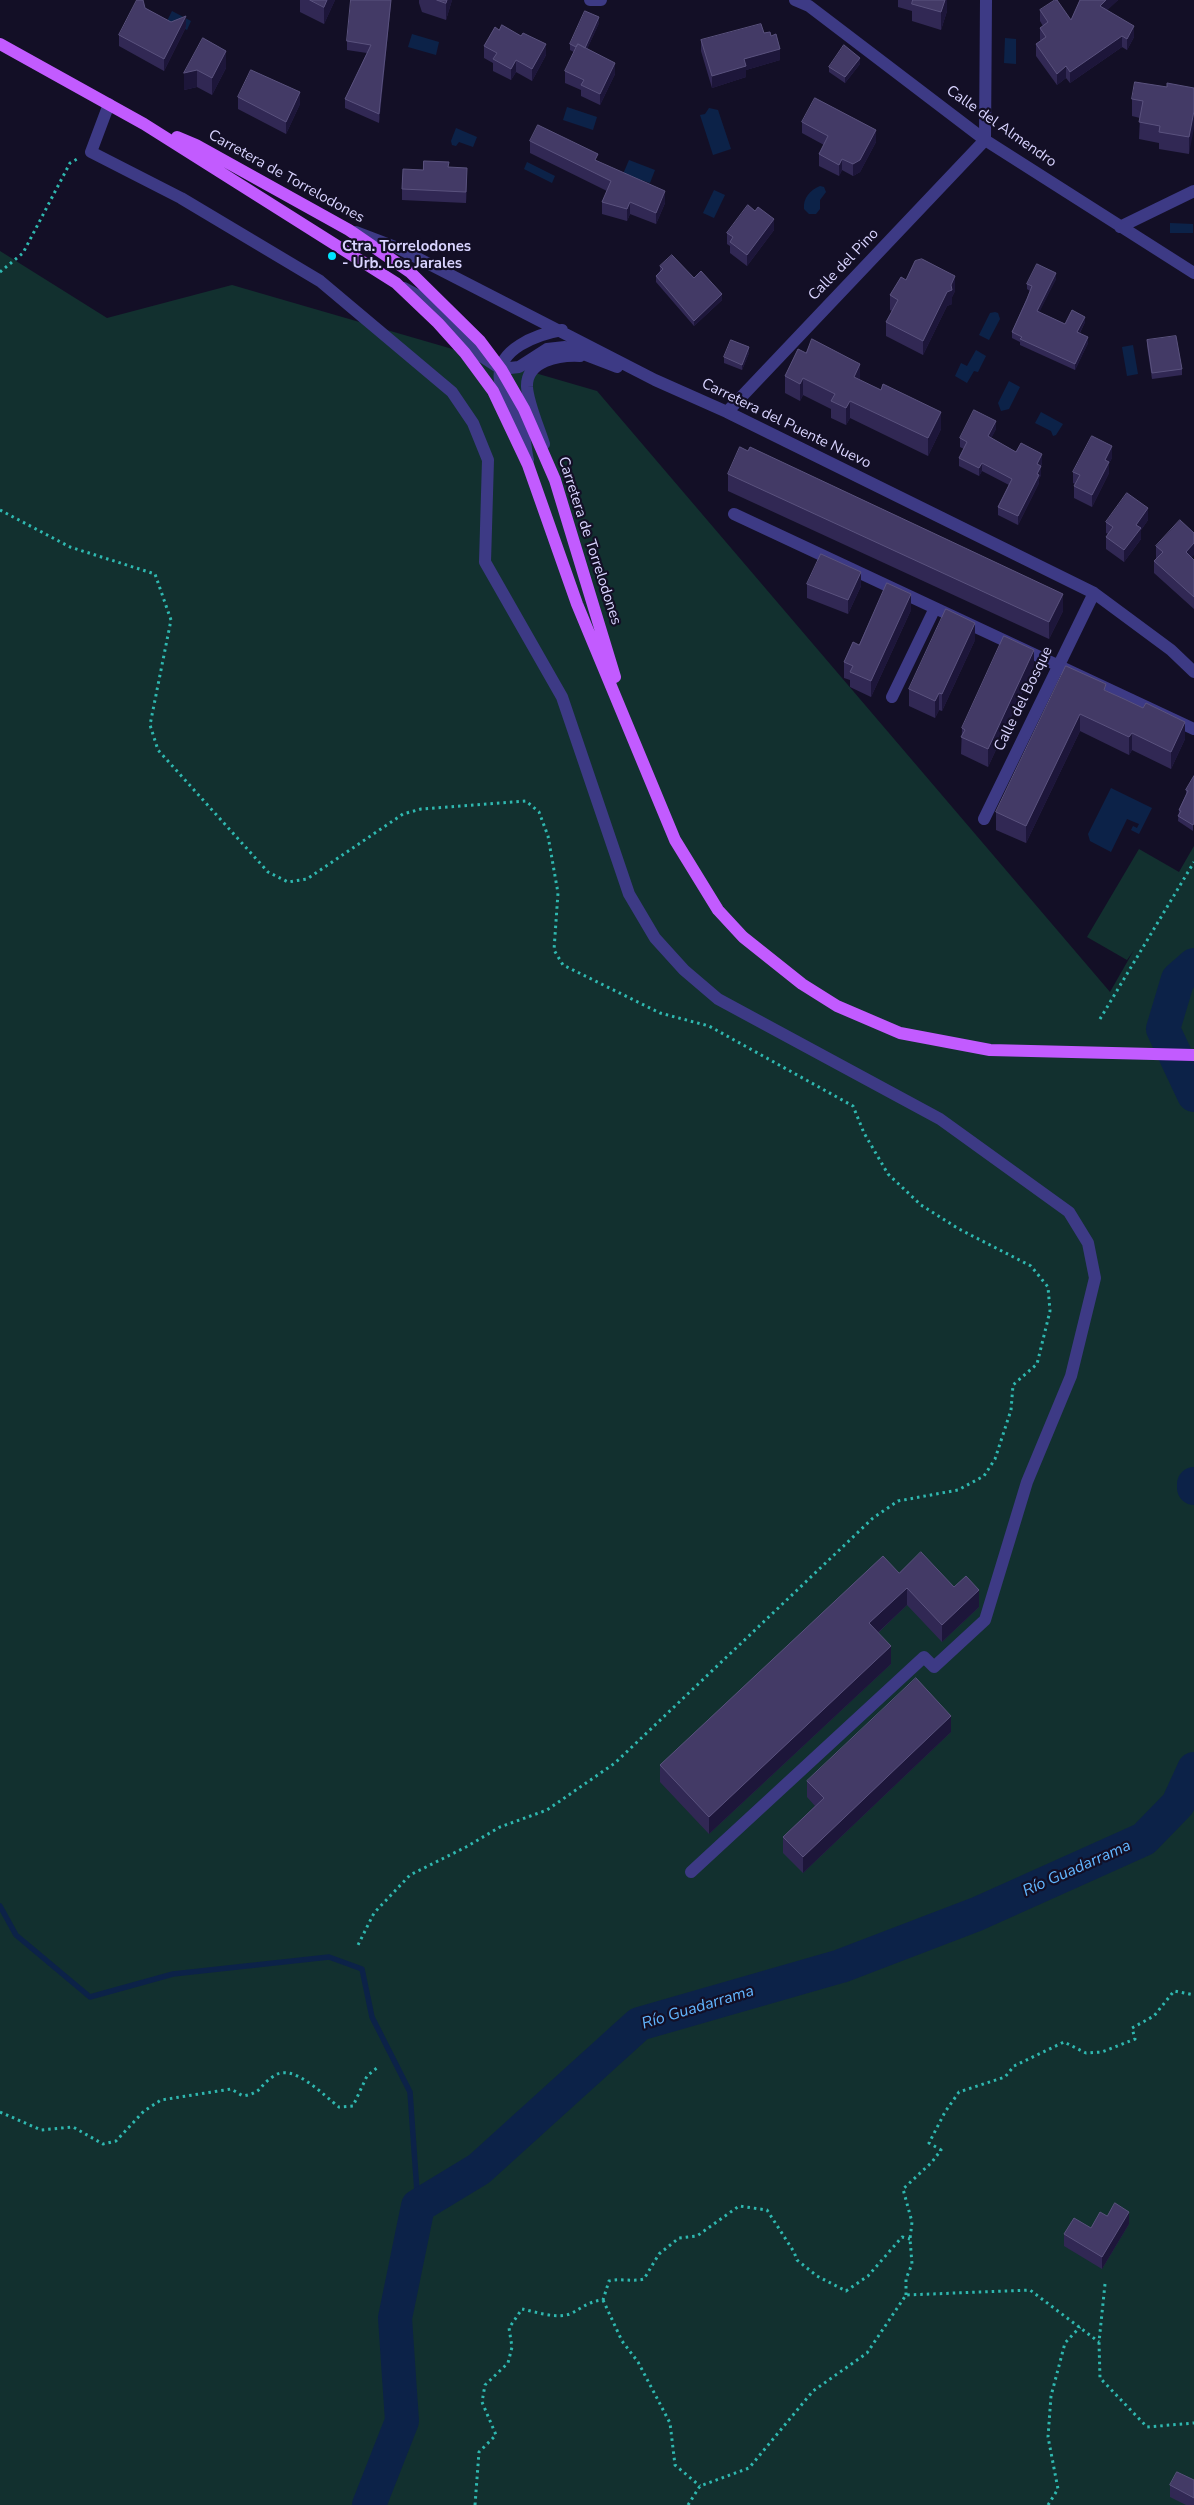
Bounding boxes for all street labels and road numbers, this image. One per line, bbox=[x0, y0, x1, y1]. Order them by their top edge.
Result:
street label: Calle del Almendro bbox=[942, 82, 1060, 172]
street label: Carretera de Torrelodones bbox=[205, 127, 367, 227]
street label: Calle del Pino bbox=[805, 225, 883, 305]
street label: Carretera del Puente Nuevo bbox=[698, 375, 874, 473]
street label: Carretera de Torrelodones bbox=[553, 455, 625, 627]
street label: Calle del Bosque bbox=[991, 644, 1057, 754]

